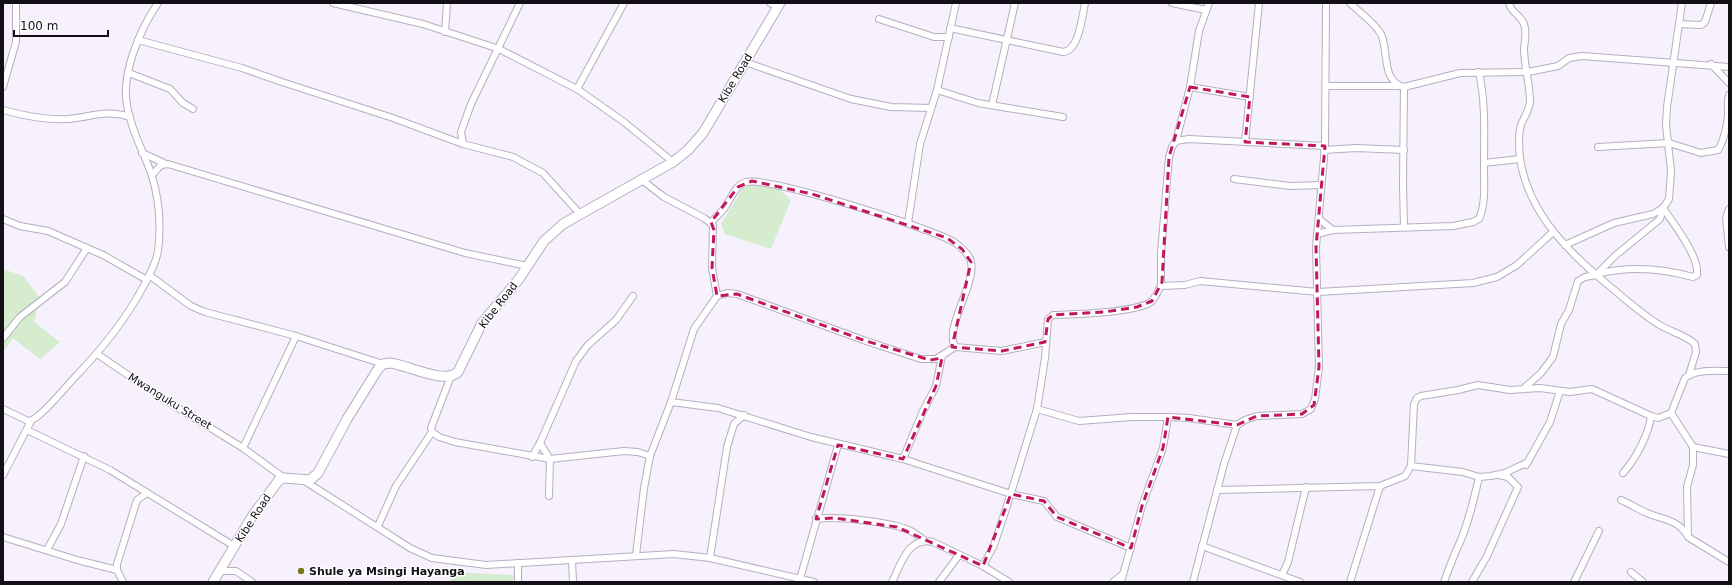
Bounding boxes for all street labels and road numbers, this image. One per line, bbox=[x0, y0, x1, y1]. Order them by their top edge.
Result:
street label: Kibe Road bbox=[716, 51, 755, 105]
street label: Kibe Road bbox=[476, 280, 520, 331]
street label: Mwanguku Street bbox=[126, 370, 215, 433]
street label: Kibe Road bbox=[233, 492, 274, 545]

